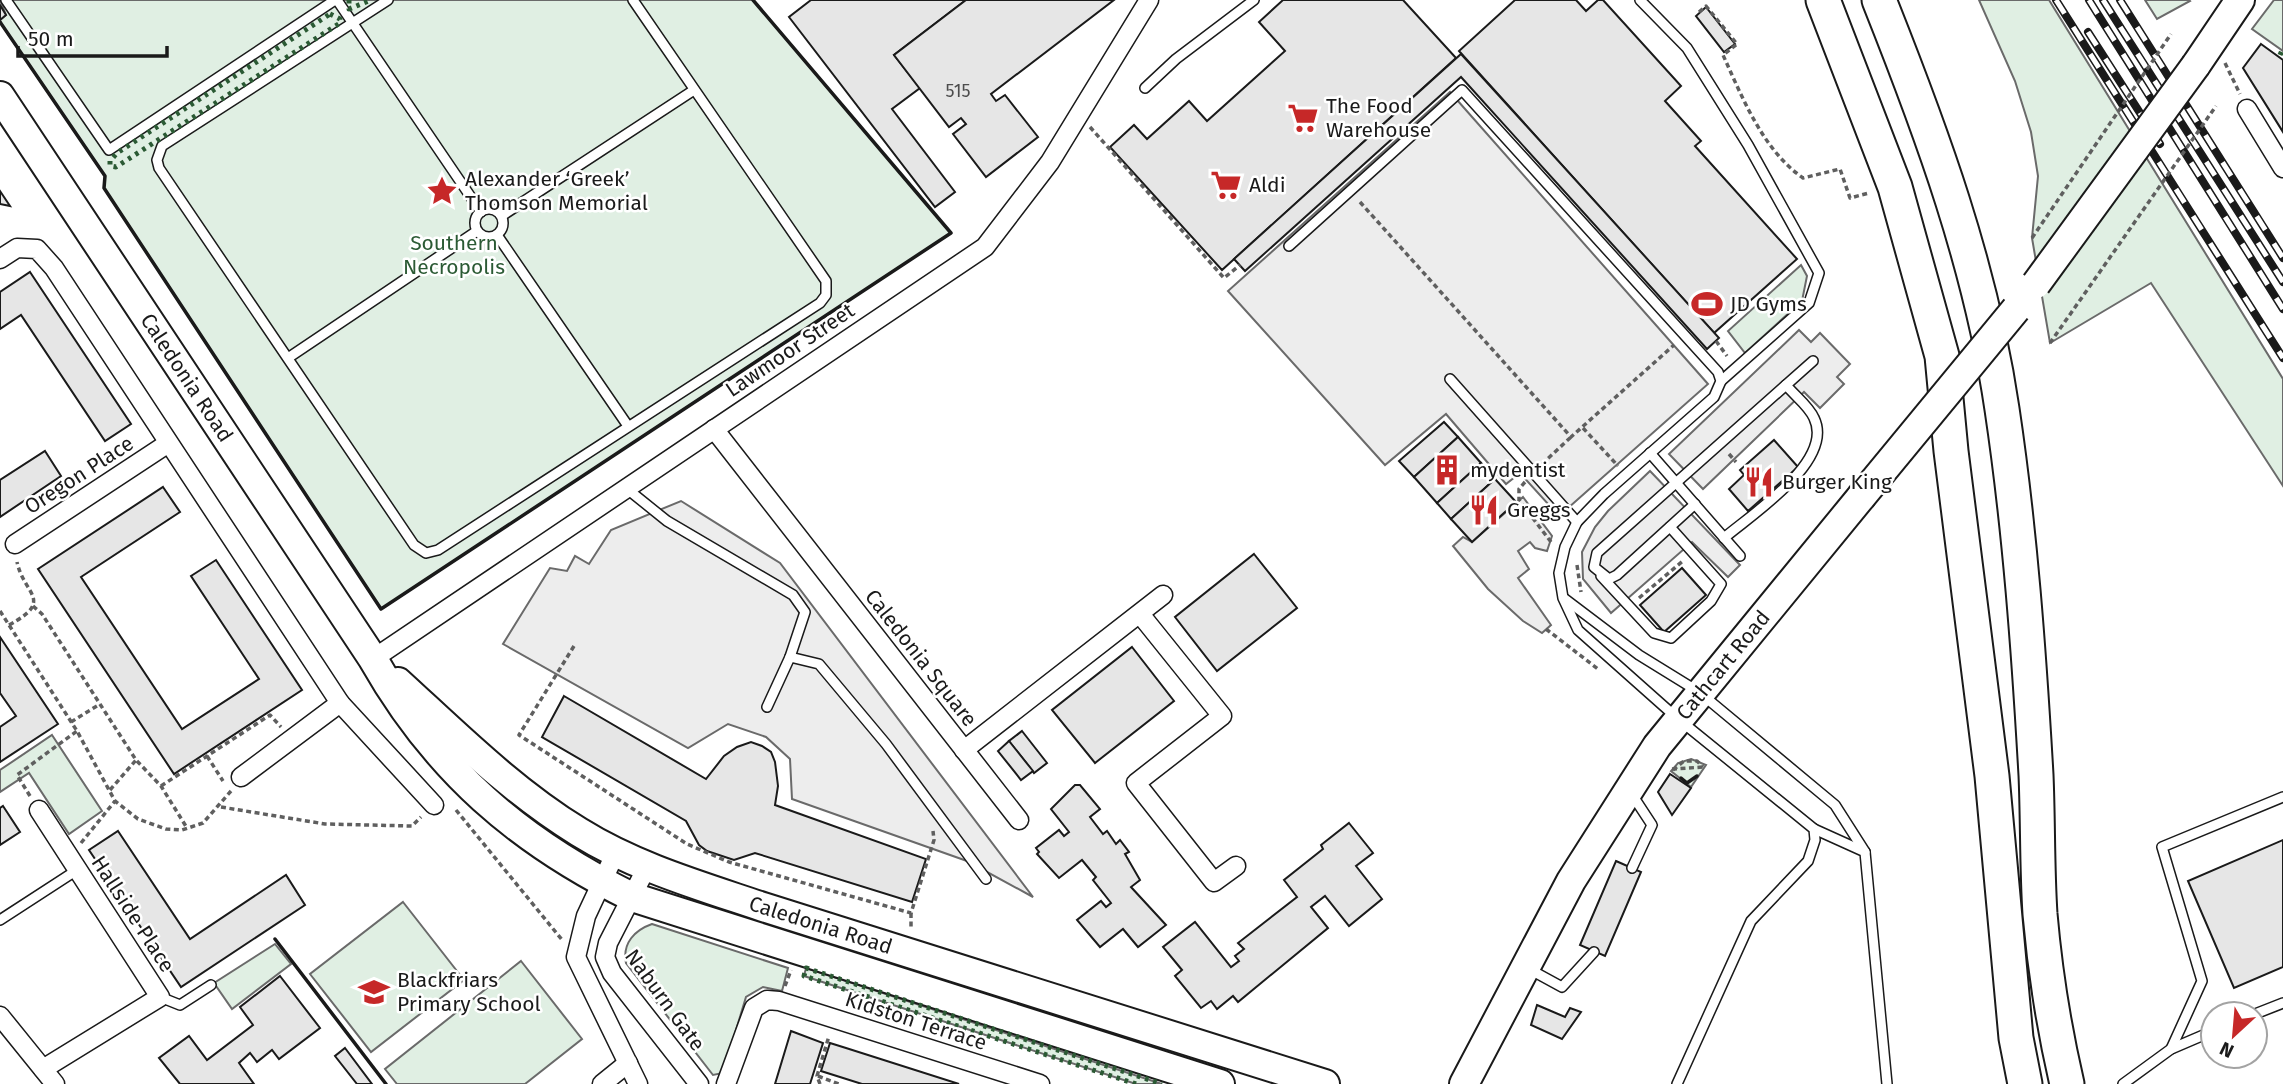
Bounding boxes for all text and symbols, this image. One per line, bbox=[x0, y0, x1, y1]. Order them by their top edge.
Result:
scale bar bbox=[18, 14, 166, 58]
text: 50 m bbox=[28, 26, 74, 52]
house number: 515 bbox=[946, 80, 970, 102]
place label: The Food Warehouse bbox=[1326, 93, 1431, 143]
supermarket icon: The Food Warehouse bbox=[1286, 101, 1320, 135]
place label: Alexander ‘Greek’ Thomson Memorial bbox=[465, 166, 648, 216]
supermarket icon: Aldi bbox=[1209, 168, 1243, 202]
place label: Aldi bbox=[1249, 172, 1286, 198]
place icon: Alexander ‘Greek’ Thomson Memorial bbox=[425, 174, 459, 208]
park label: Southern Necropolis bbox=[403, 230, 505, 280]
sports icon: JD Gyms bbox=[1690, 287, 1724, 321]
place label: JD Gyms bbox=[1730, 291, 1807, 317]
street label: Lawmoor Street bbox=[721, 297, 860, 403]
street label: Caledonia Road bbox=[135, 309, 239, 447]
street label: Oregon Place bbox=[20, 430, 138, 520]
building icon: mydentist bbox=[1430, 453, 1464, 487]
place label: mydentist bbox=[1470, 457, 1566, 483]
restaurant icon: Burger King bbox=[1742, 465, 1776, 499]
place label: Burger King bbox=[1782, 469, 1892, 495]
restaurant icon: Greggs bbox=[1467, 493, 1501, 527]
place label: Greggs bbox=[1507, 497, 1571, 523]
street label: Caledonia Square bbox=[859, 584, 983, 732]
street label: Cathcart Road bbox=[1671, 605, 1776, 725]
street label: Hallside Place bbox=[86, 851, 180, 977]
street label: Caledonia Road bbox=[746, 890, 895, 960]
street label: Naburn Gate bbox=[619, 944, 711, 1056]
place label: Blackfriars Primary School bbox=[397, 967, 541, 1017]
school or university icon: Blackfriars Primary School bbox=[357, 975, 391, 1009]
street label: Kidston Terrace bbox=[842, 986, 990, 1056]
north arrow bbox=[2199, 1000, 2269, 1070]
text: N bbox=[2216, 1037, 2237, 1063]

